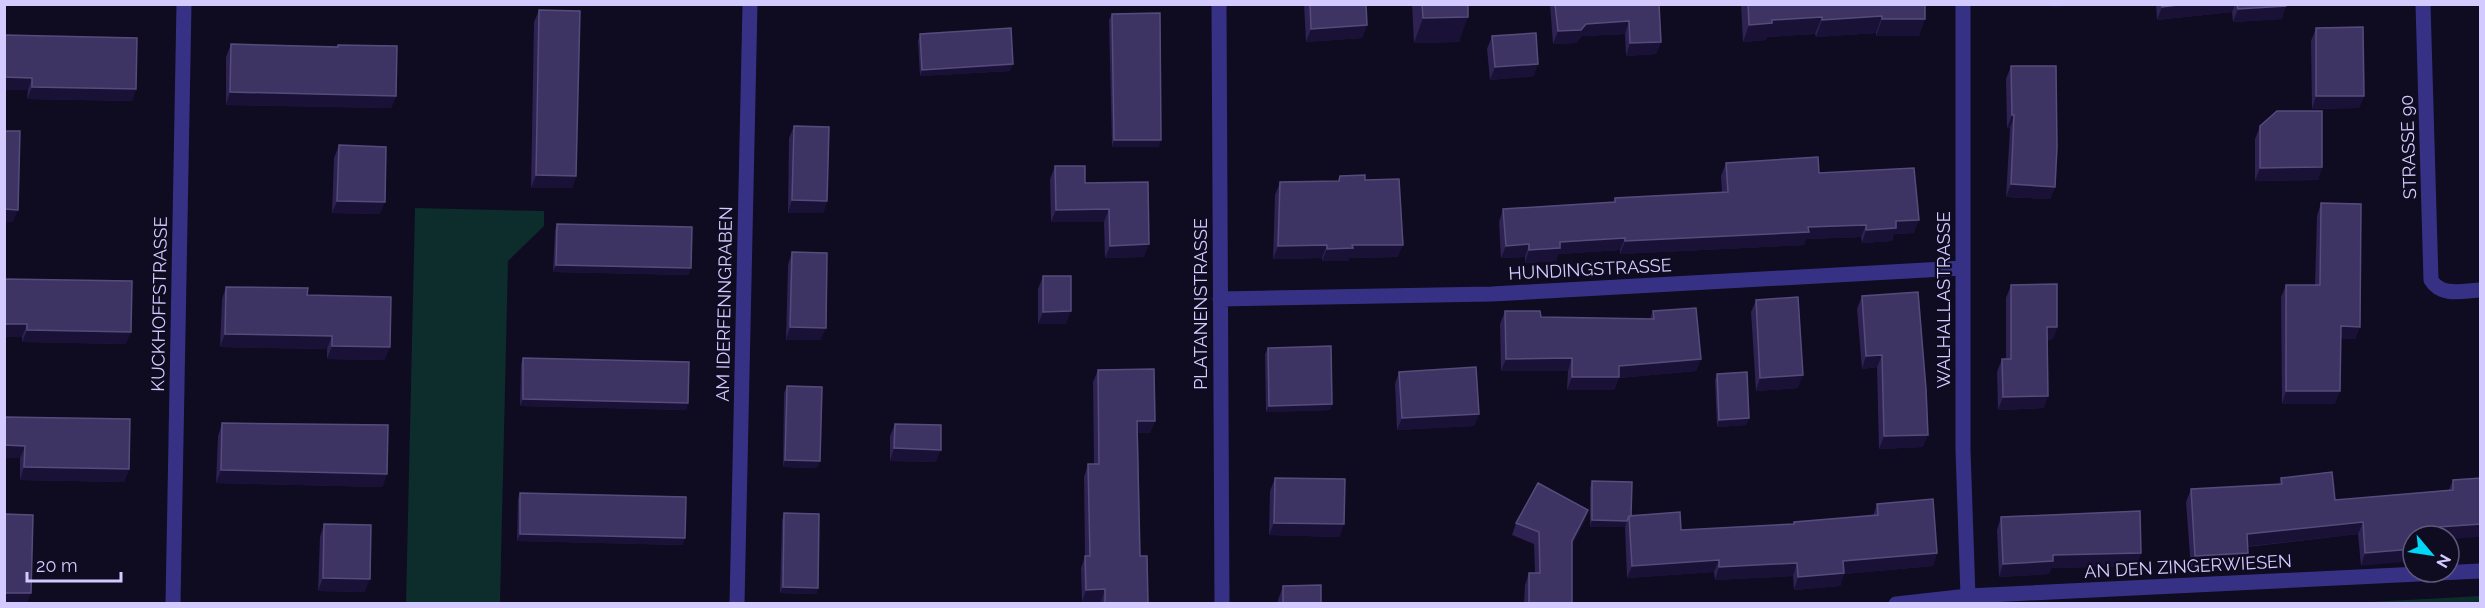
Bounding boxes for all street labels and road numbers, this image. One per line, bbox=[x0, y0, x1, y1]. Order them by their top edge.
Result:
street label: STRASSE 90 bbox=[2396, 94, 2420, 200]
street label: AM IDERFENNGRABEN bbox=[712, 206, 736, 402]
street label: WALHALLASTRASSE bbox=[1933, 211, 1954, 389]
street label: KUCKHOFFSTRASSE bbox=[147, 216, 171, 392]
street label: PLATANENSTRASSE bbox=[1190, 218, 1211, 390]
street label: HUNDINGSTRASSE bbox=[1508, 254, 1672, 284]
street label: AN DEN ZINGERWIESEN bbox=[2084, 550, 2292, 582]

